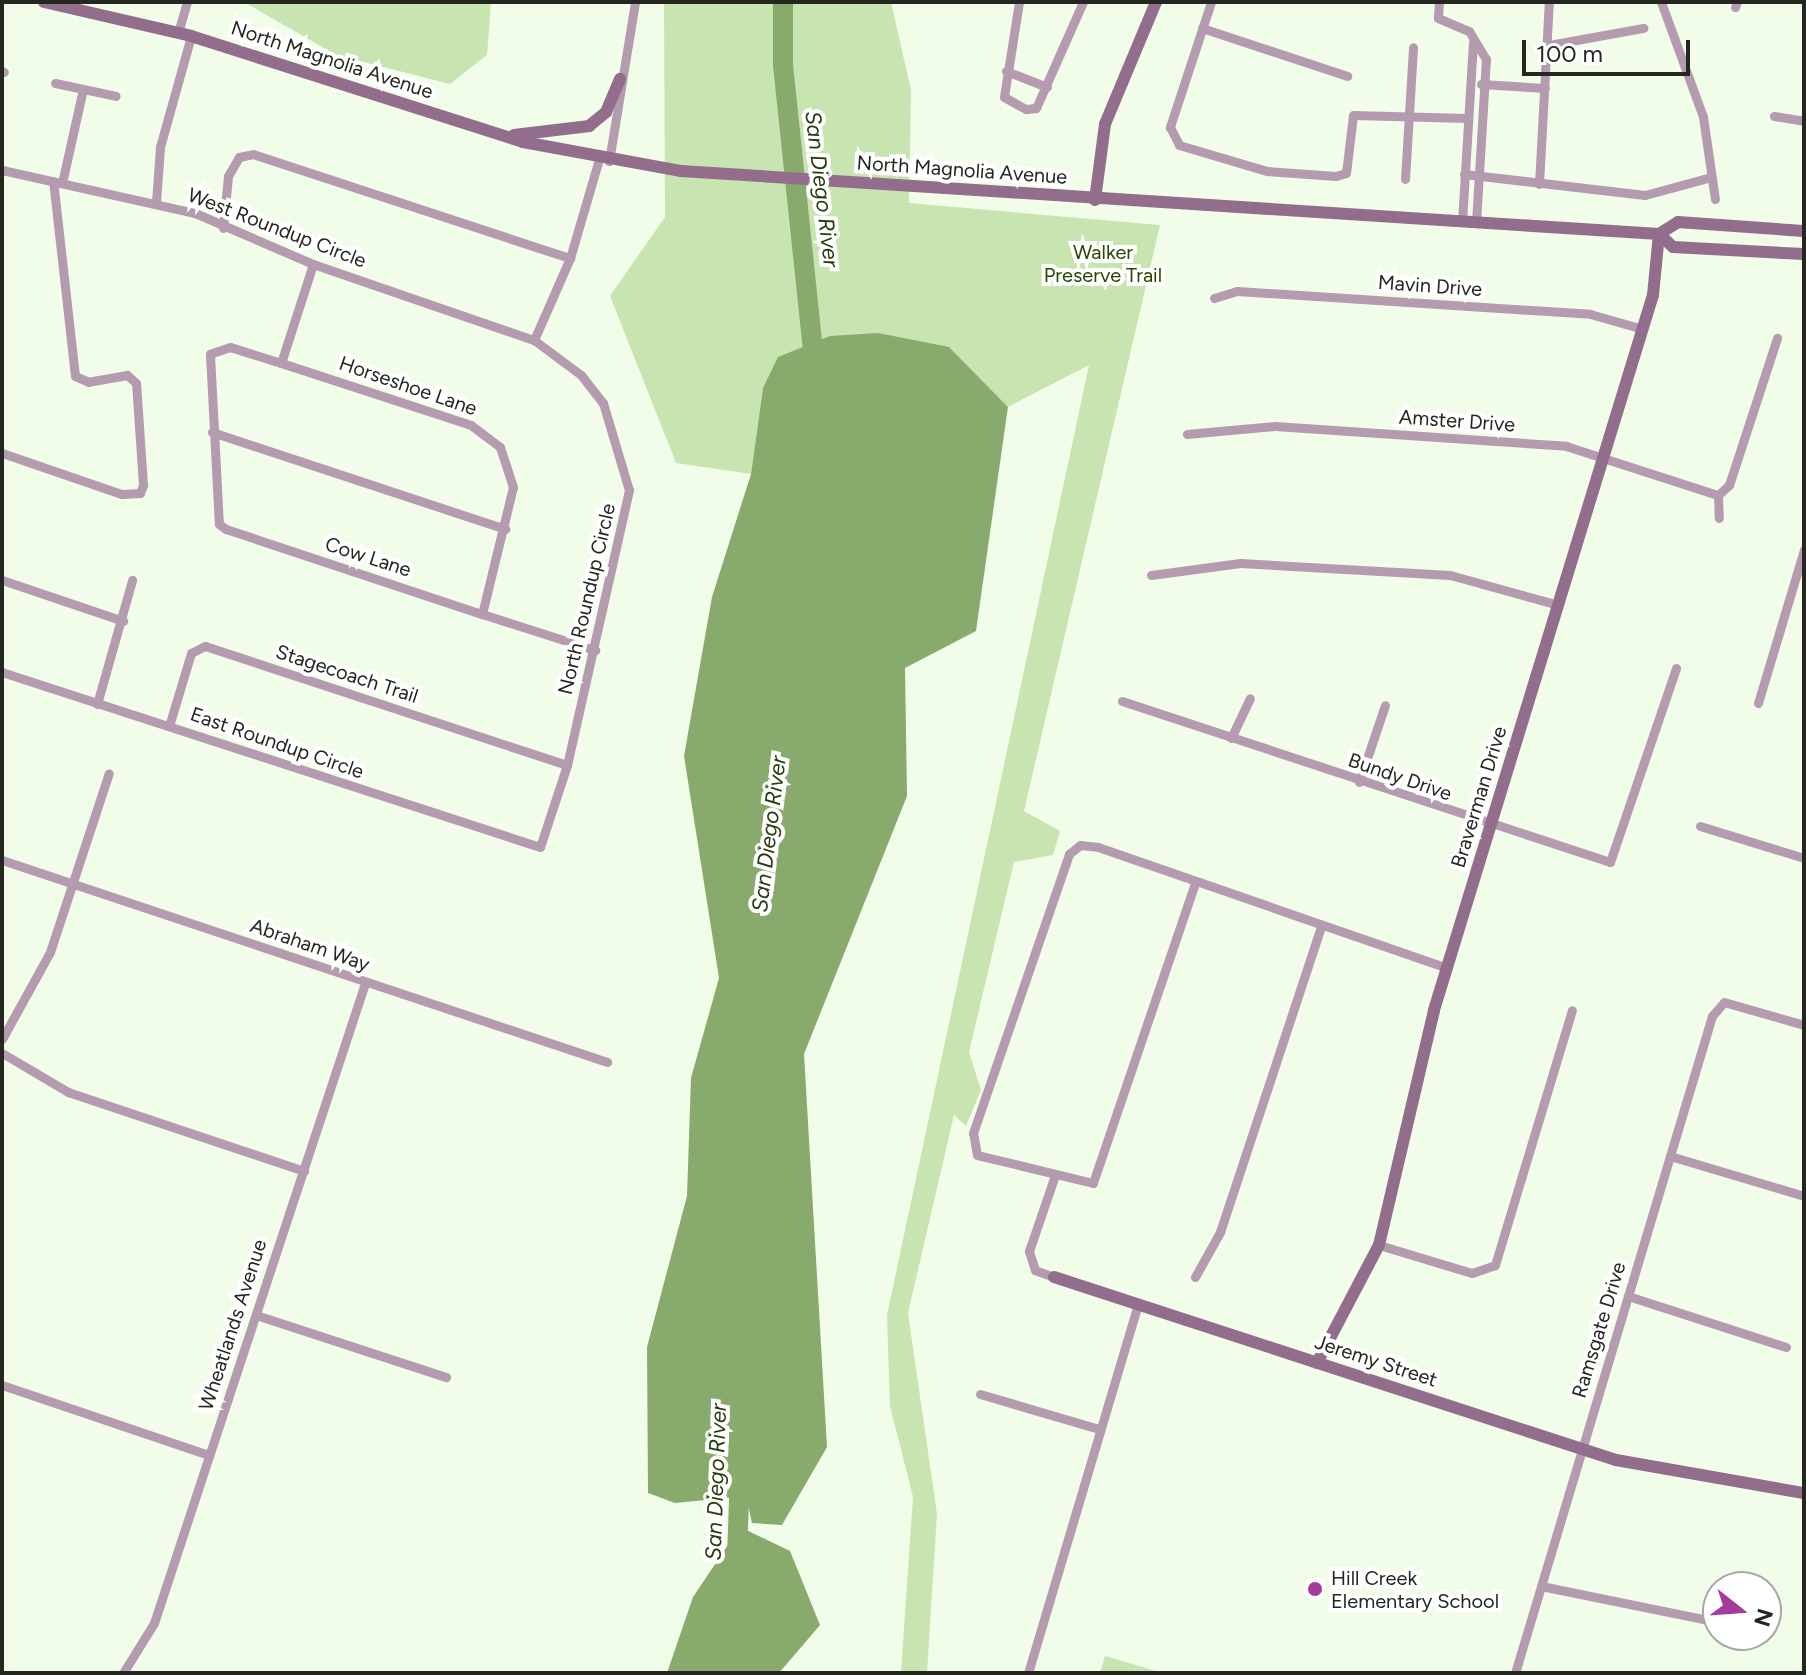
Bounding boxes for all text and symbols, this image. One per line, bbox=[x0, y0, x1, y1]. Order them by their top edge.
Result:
street label: North Magnolia Avenue bbox=[228, 16, 436, 104]
scale bar bbox=[1526, 24, 1694, 74]
text: 100 m bbox=[1536, 39, 1603, 68]
water label: San Diego River bbox=[799, 109, 845, 269]
street label: North Magnolia Avenue bbox=[856, 151, 1068, 189]
street label: West Roundup Circle bbox=[184, 183, 370, 273]
park label: Walker Preserve Trail bbox=[1044, 241, 1162, 288]
street label: Mavin Drive bbox=[1377, 270, 1483, 302]
street label: Horseshoe Lane bbox=[336, 351, 480, 421]
street label: Amster Drive bbox=[1398, 405, 1516, 437]
street label: North Roundup Circle bbox=[553, 501, 621, 697]
street label: Cow Lane bbox=[322, 532, 414, 582]
street label: Stagecoach Trail bbox=[273, 640, 421, 708]
street label: East Roundup Circle bbox=[187, 702, 367, 784]
street label: Braverman Drive bbox=[1446, 723, 1512, 871]
street label: Bundy Drive bbox=[1345, 748, 1455, 806]
water label: San Diego River bbox=[746, 754, 792, 914]
street label: Abraham Way bbox=[247, 913, 373, 977]
street label: Wheatlands Avenue bbox=[194, 1236, 272, 1414]
street label: Ramsgate Drive bbox=[1567, 1259, 1631, 1401]
street label: Jeremy Street bbox=[1312, 1330, 1440, 1392]
water label: San Diego River bbox=[700, 1403, 732, 1561]
place label: Hill Creek Elementary School bbox=[1331, 1566, 1499, 1613]
north arrow bbox=[1702, 1571, 1782, 1651]
marker: Hill Creek Elementary School bbox=[1306, 1580, 1324, 1598]
text: N bbox=[1748, 1605, 1779, 1630]

